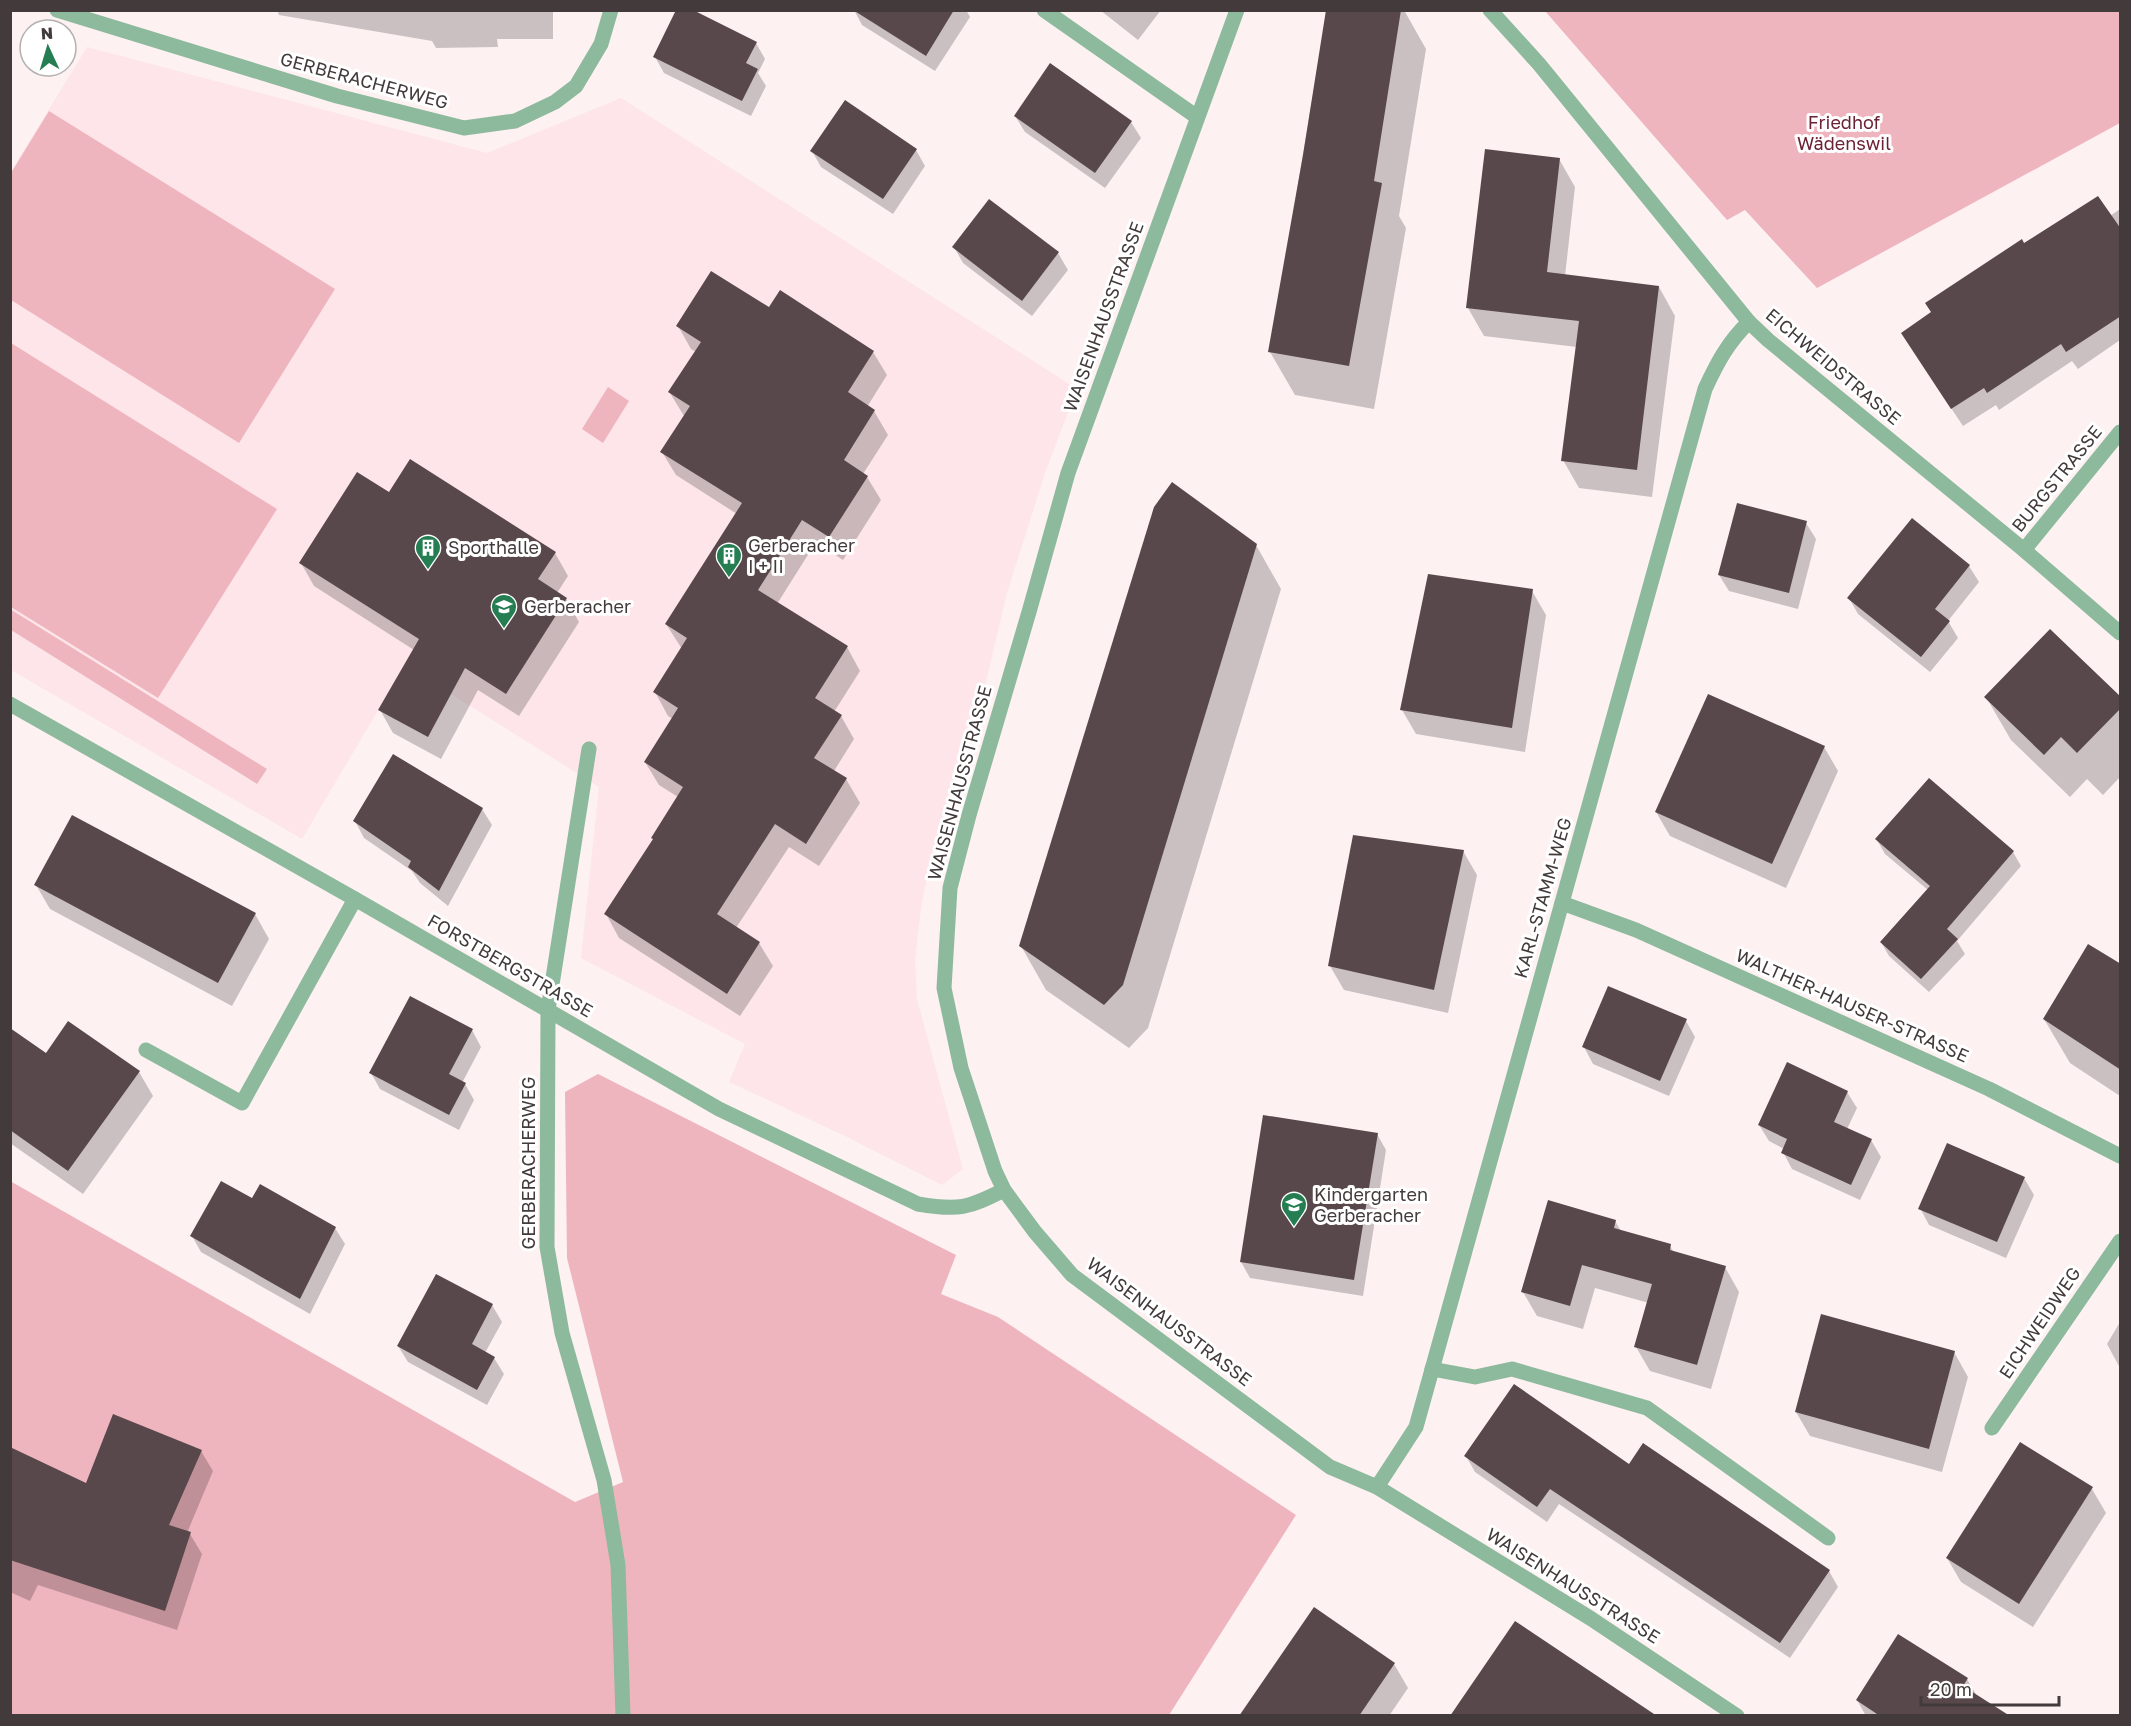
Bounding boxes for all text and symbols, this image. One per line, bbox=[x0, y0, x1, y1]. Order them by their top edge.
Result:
north arrow bbox=[18, 18, 78, 78]
text: N bbox=[40, 23, 54, 43]
street label: GERBERACHERWEG bbox=[278, 47, 451, 113]
park label: Friedhof Wädenswil bbox=[1797, 111, 1891, 154]
street label: WAISENHAUSSTRASSE bbox=[1058, 219, 1148, 415]
street label: EICHWEIDSTRASSE bbox=[1762, 303, 1906, 429]
street label: BURGSTRASSE bbox=[2007, 421, 2106, 536]
building icon: Sporthalle bbox=[413, 533, 443, 571]
place label: Gerberacher I + II bbox=[748, 534, 855, 577]
place label: Sporthalle bbox=[448, 536, 539, 558]
building icon: Gerberacher I + II bbox=[714, 541, 744, 579]
school or university icon: Gerberacher bbox=[489, 592, 519, 630]
place label: Gerberacher bbox=[524, 595, 631, 617]
street label: WAISENHAUSSTRASSE bbox=[922, 683, 996, 882]
street label: KARL-STAMM-WEG bbox=[1509, 815, 1575, 981]
street label: FORSTBERGSTRASSE bbox=[424, 909, 597, 1021]
street label: WALTHER-HAUSER-STRASSE bbox=[1733, 944, 1972, 1066]
street label: GERBERACHERWEG bbox=[517, 1077, 539, 1249]
place label: Kindergarten Gerberacher bbox=[1314, 1183, 1428, 1226]
school or university icon: Kindergarten Gerberacher bbox=[1279, 1190, 1309, 1228]
street label: WAISENHAUSSTRASSE bbox=[1083, 1252, 1256, 1390]
street label: EICHWEIDWEG bbox=[1994, 1263, 2085, 1382]
street label: WAISENHAUSSTRASSE bbox=[1483, 1523, 1664, 1648]
scale bar bbox=[1921, 1669, 2059, 1707]
text: 20 m bbox=[1930, 1678, 1972, 1700]

